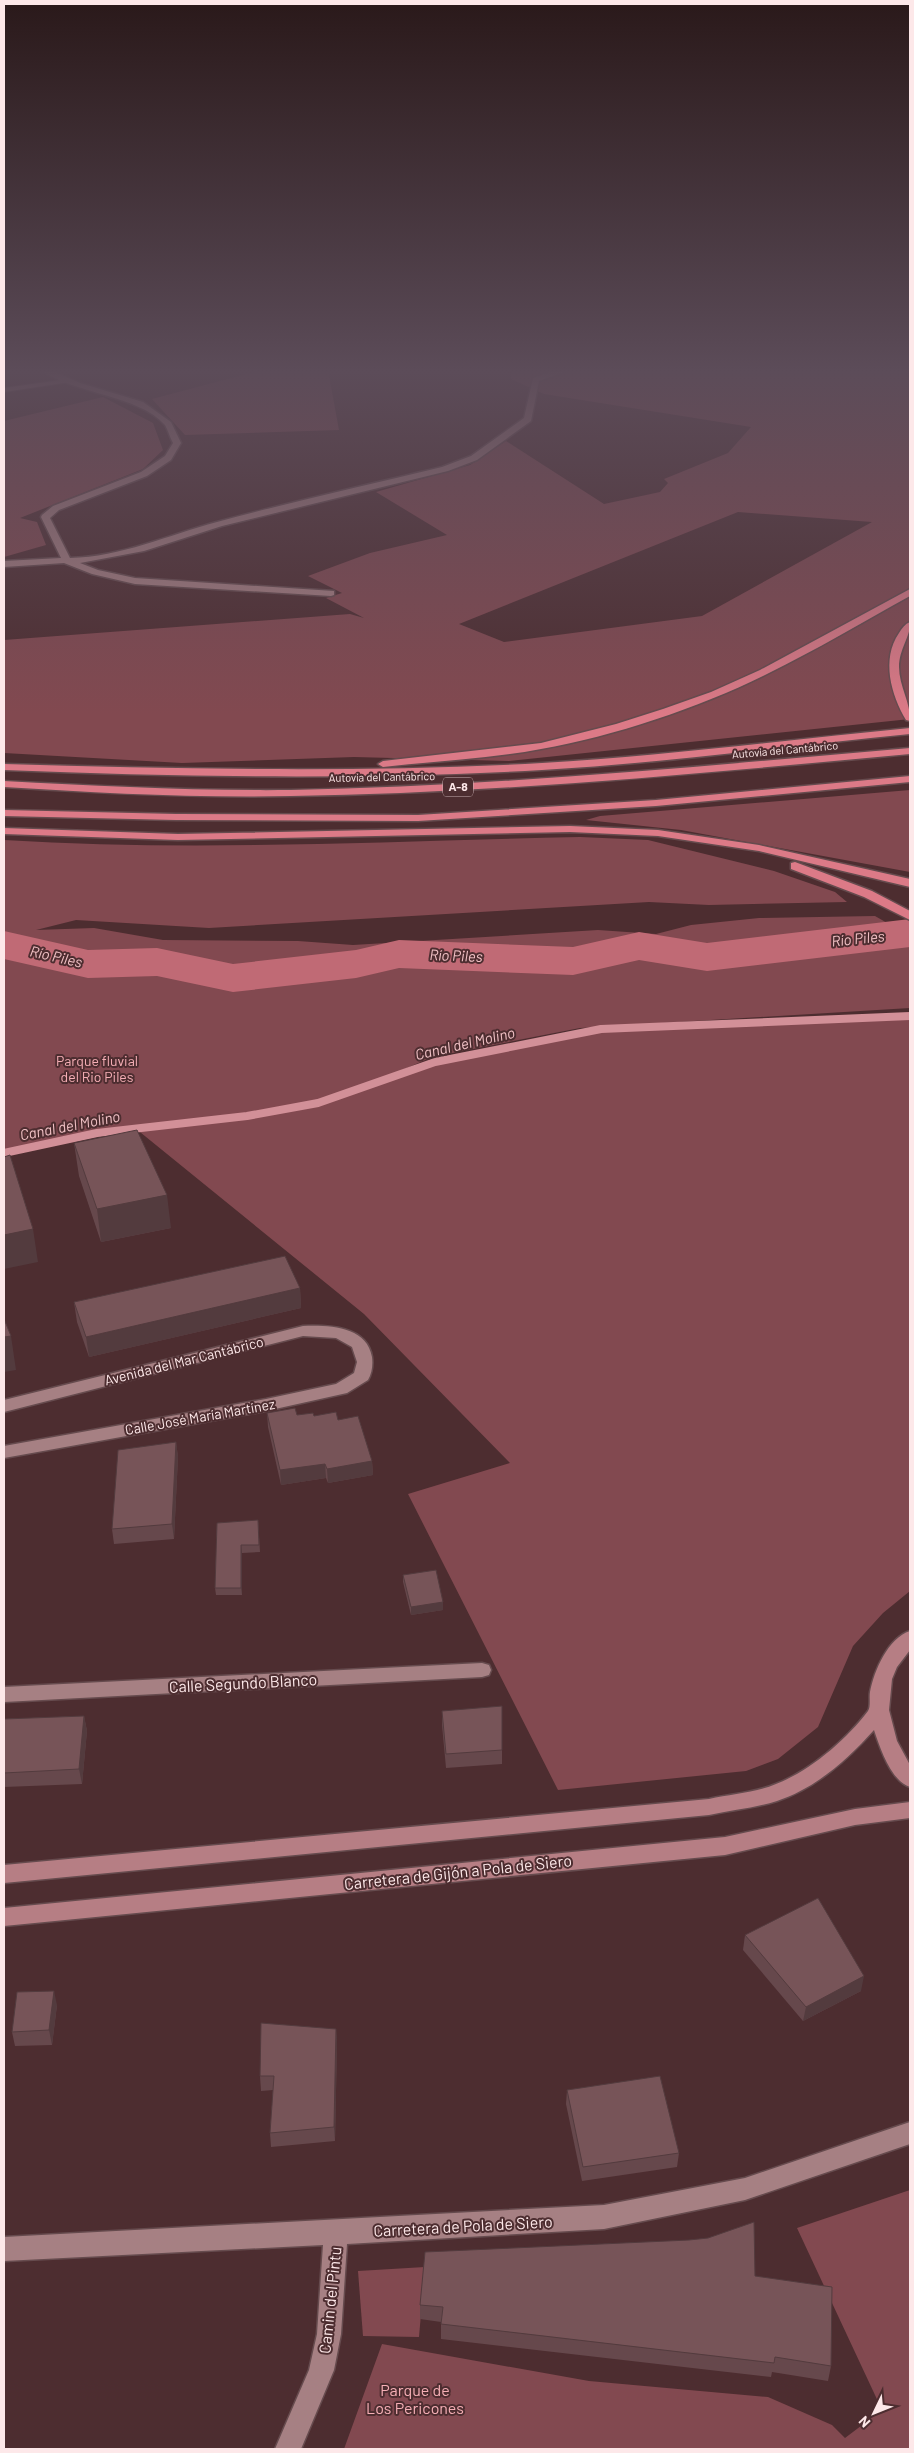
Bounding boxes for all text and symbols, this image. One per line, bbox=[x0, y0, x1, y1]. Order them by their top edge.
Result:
street label: Autovía del Cantábrico bbox=[731, 738, 839, 761]
street label: Autovía del Cantábrico bbox=[329, 769, 435, 784]
road number: A-8 bbox=[443, 778, 473, 796]
water label: Río Piles bbox=[831, 926, 885, 950]
water label: Río Piles bbox=[28, 941, 84, 971]
water label: Río Piles bbox=[429, 945, 483, 965]
water label: Canal del Molino bbox=[413, 1023, 516, 1063]
park label: Parque fluvial del Rio Piles bbox=[56, 1052, 138, 1085]
water label: Canal del Molino bbox=[18, 1106, 121, 1144]
street label: Avenida del Mar Cantábrico bbox=[103, 1333, 265, 1389]
street label: Calle José María Martínez bbox=[124, 1395, 276, 1438]
street label: Calle Segundo Blanco bbox=[168, 1669, 318, 1696]
street label: Carretera de Gijón a Pola de Siero bbox=[343, 1850, 573, 1893]
street label: Carretera de Pola de Siero bbox=[373, 2211, 553, 2240]
street label: Camin del Pintu bbox=[314, 2245, 345, 2354]
park label: Parque de Los Pericones bbox=[366, 2380, 464, 2417]
north arrow bbox=[849, 2388, 899, 2438]
text: N bbox=[855, 2413, 874, 2431]

